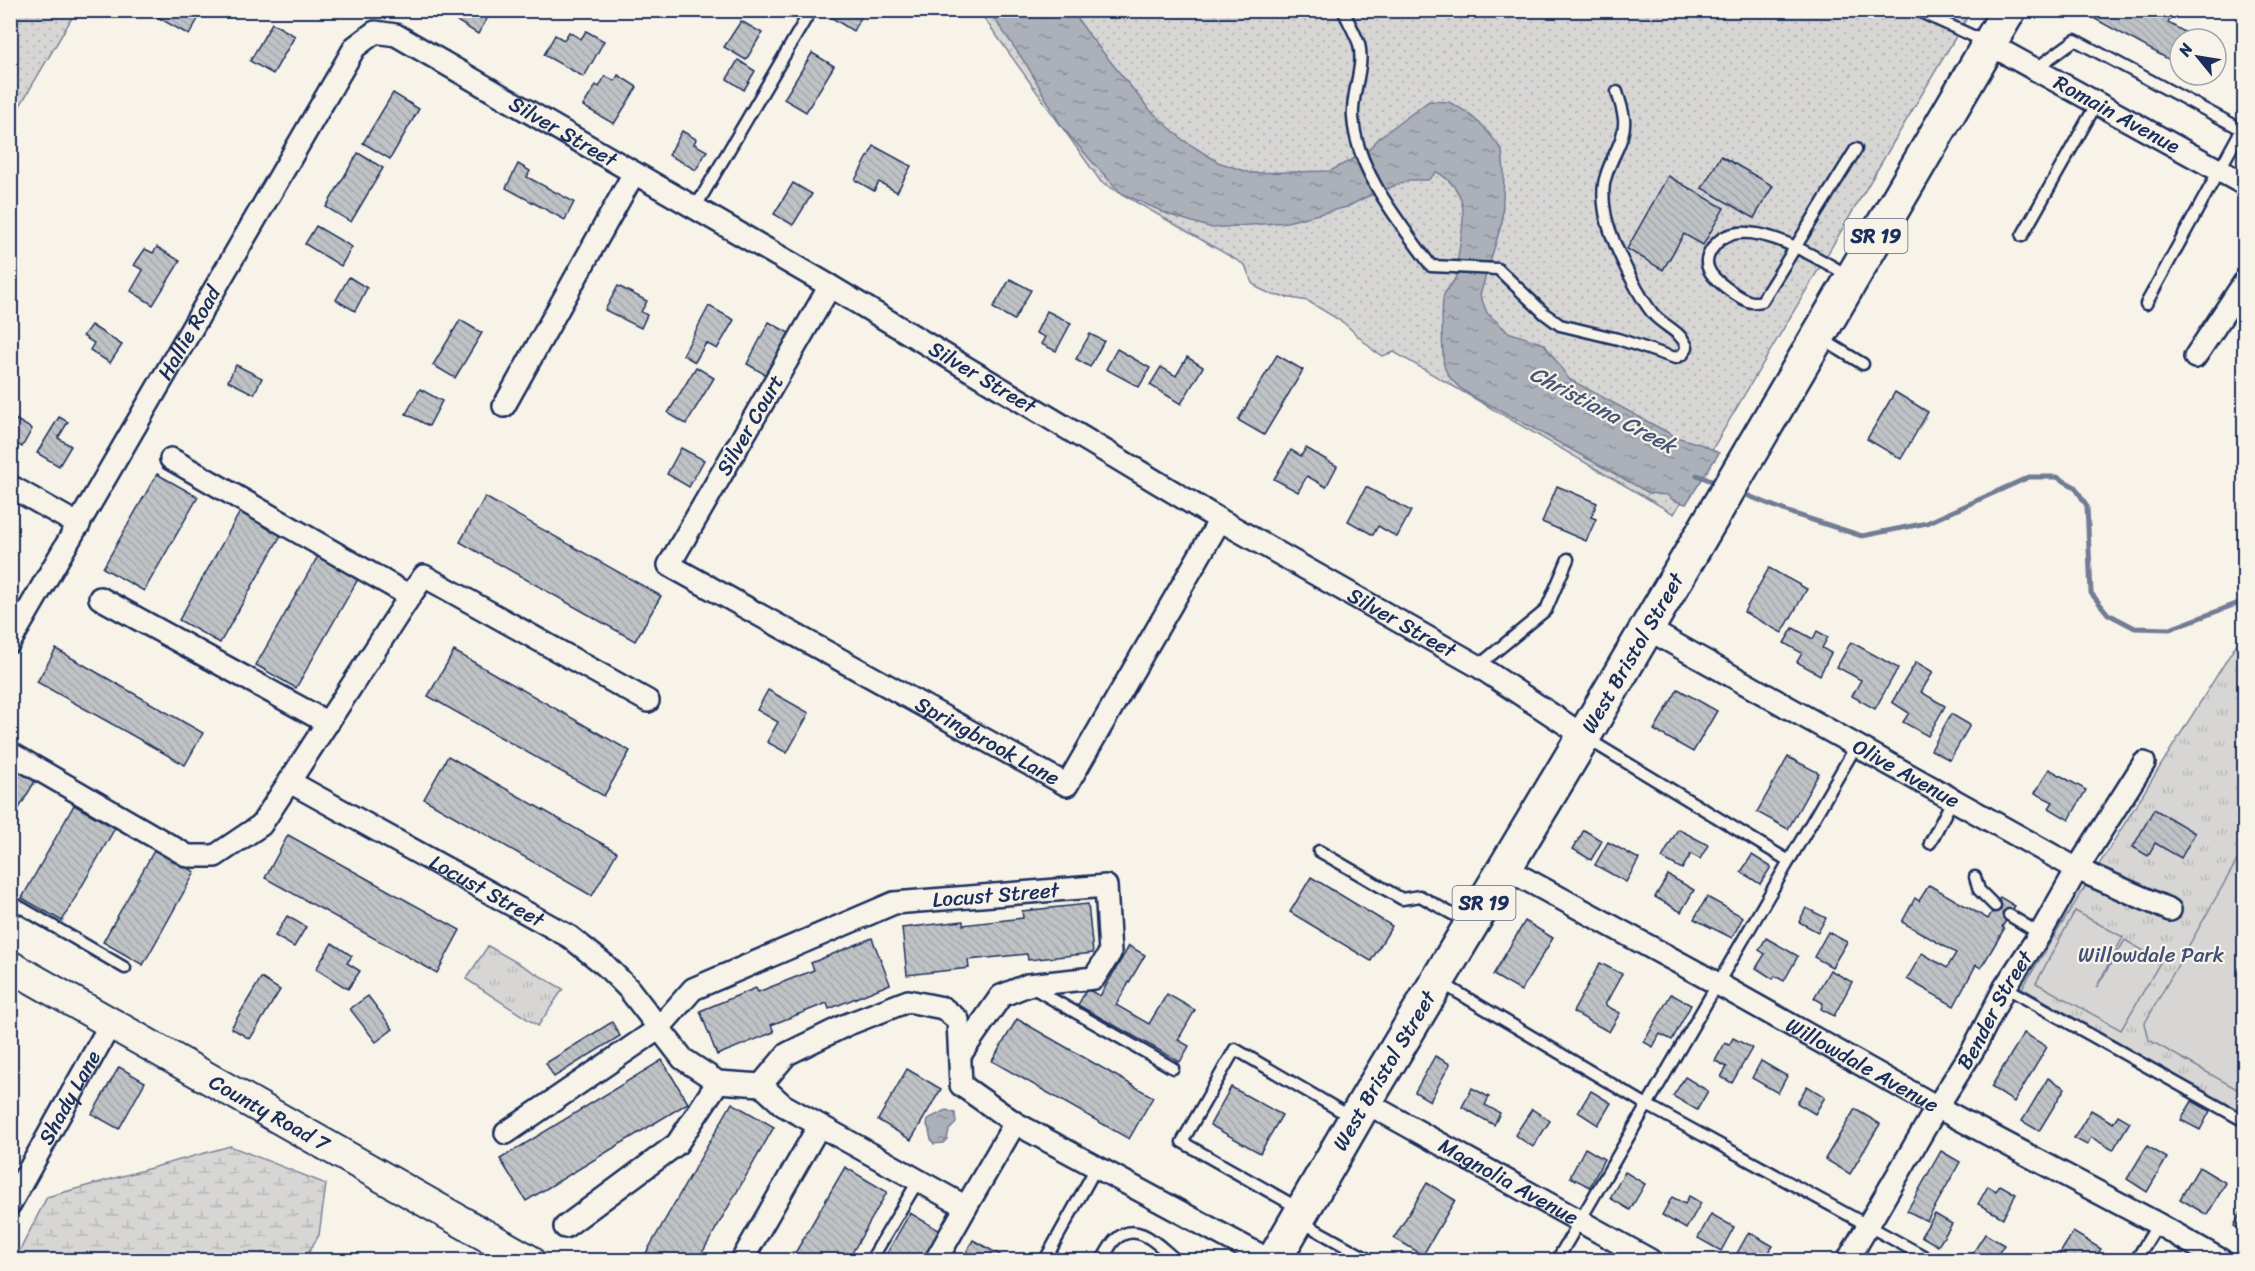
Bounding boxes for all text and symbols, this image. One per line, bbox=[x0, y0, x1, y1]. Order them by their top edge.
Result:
north arrow bbox=[2168, 27, 2228, 87]
text: N bbox=[2170, 37, 2201, 63]
street label: Romain Avenue bbox=[2047, 64, 2187, 165]
street label: Silver Street bbox=[502, 85, 626, 179]
road number: SR 19 bbox=[1844, 219, 1908, 253]
street label: Hallie Road bbox=[147, 277, 233, 388]
street label: Silver Street bbox=[921, 330, 1045, 425]
water label: Christiana Creek bbox=[1522, 354, 1686, 466]
street label: Silver Court bbox=[706, 367, 794, 483]
street label: West Bristol Street bbox=[1570, 564, 1695, 741]
street label: Silver Street bbox=[1340, 577, 1465, 670]
street label: Springbrook Lane bbox=[908, 686, 1067, 797]
street label: Olive Avenue bbox=[1845, 728, 1967, 819]
street label: Locust Street bbox=[422, 844, 553, 939]
street label: Locust Street bbox=[931, 871, 1062, 919]
road number: SR 19 bbox=[1452, 886, 1516, 920]
park label: Willowdale Park bbox=[2078, 936, 2225, 974]
street label: Bender Street bbox=[1946, 941, 2044, 1077]
street label: West Bristol Street bbox=[1322, 982, 1447, 1158]
street label: Willowdale Avenue bbox=[1778, 1007, 1946, 1124]
street label: Shady Lane bbox=[28, 1043, 111, 1152]
street label: County Road 7 bbox=[202, 1063, 339, 1163]
street label: Magnolia Avenue bbox=[1431, 1127, 1586, 1236]

